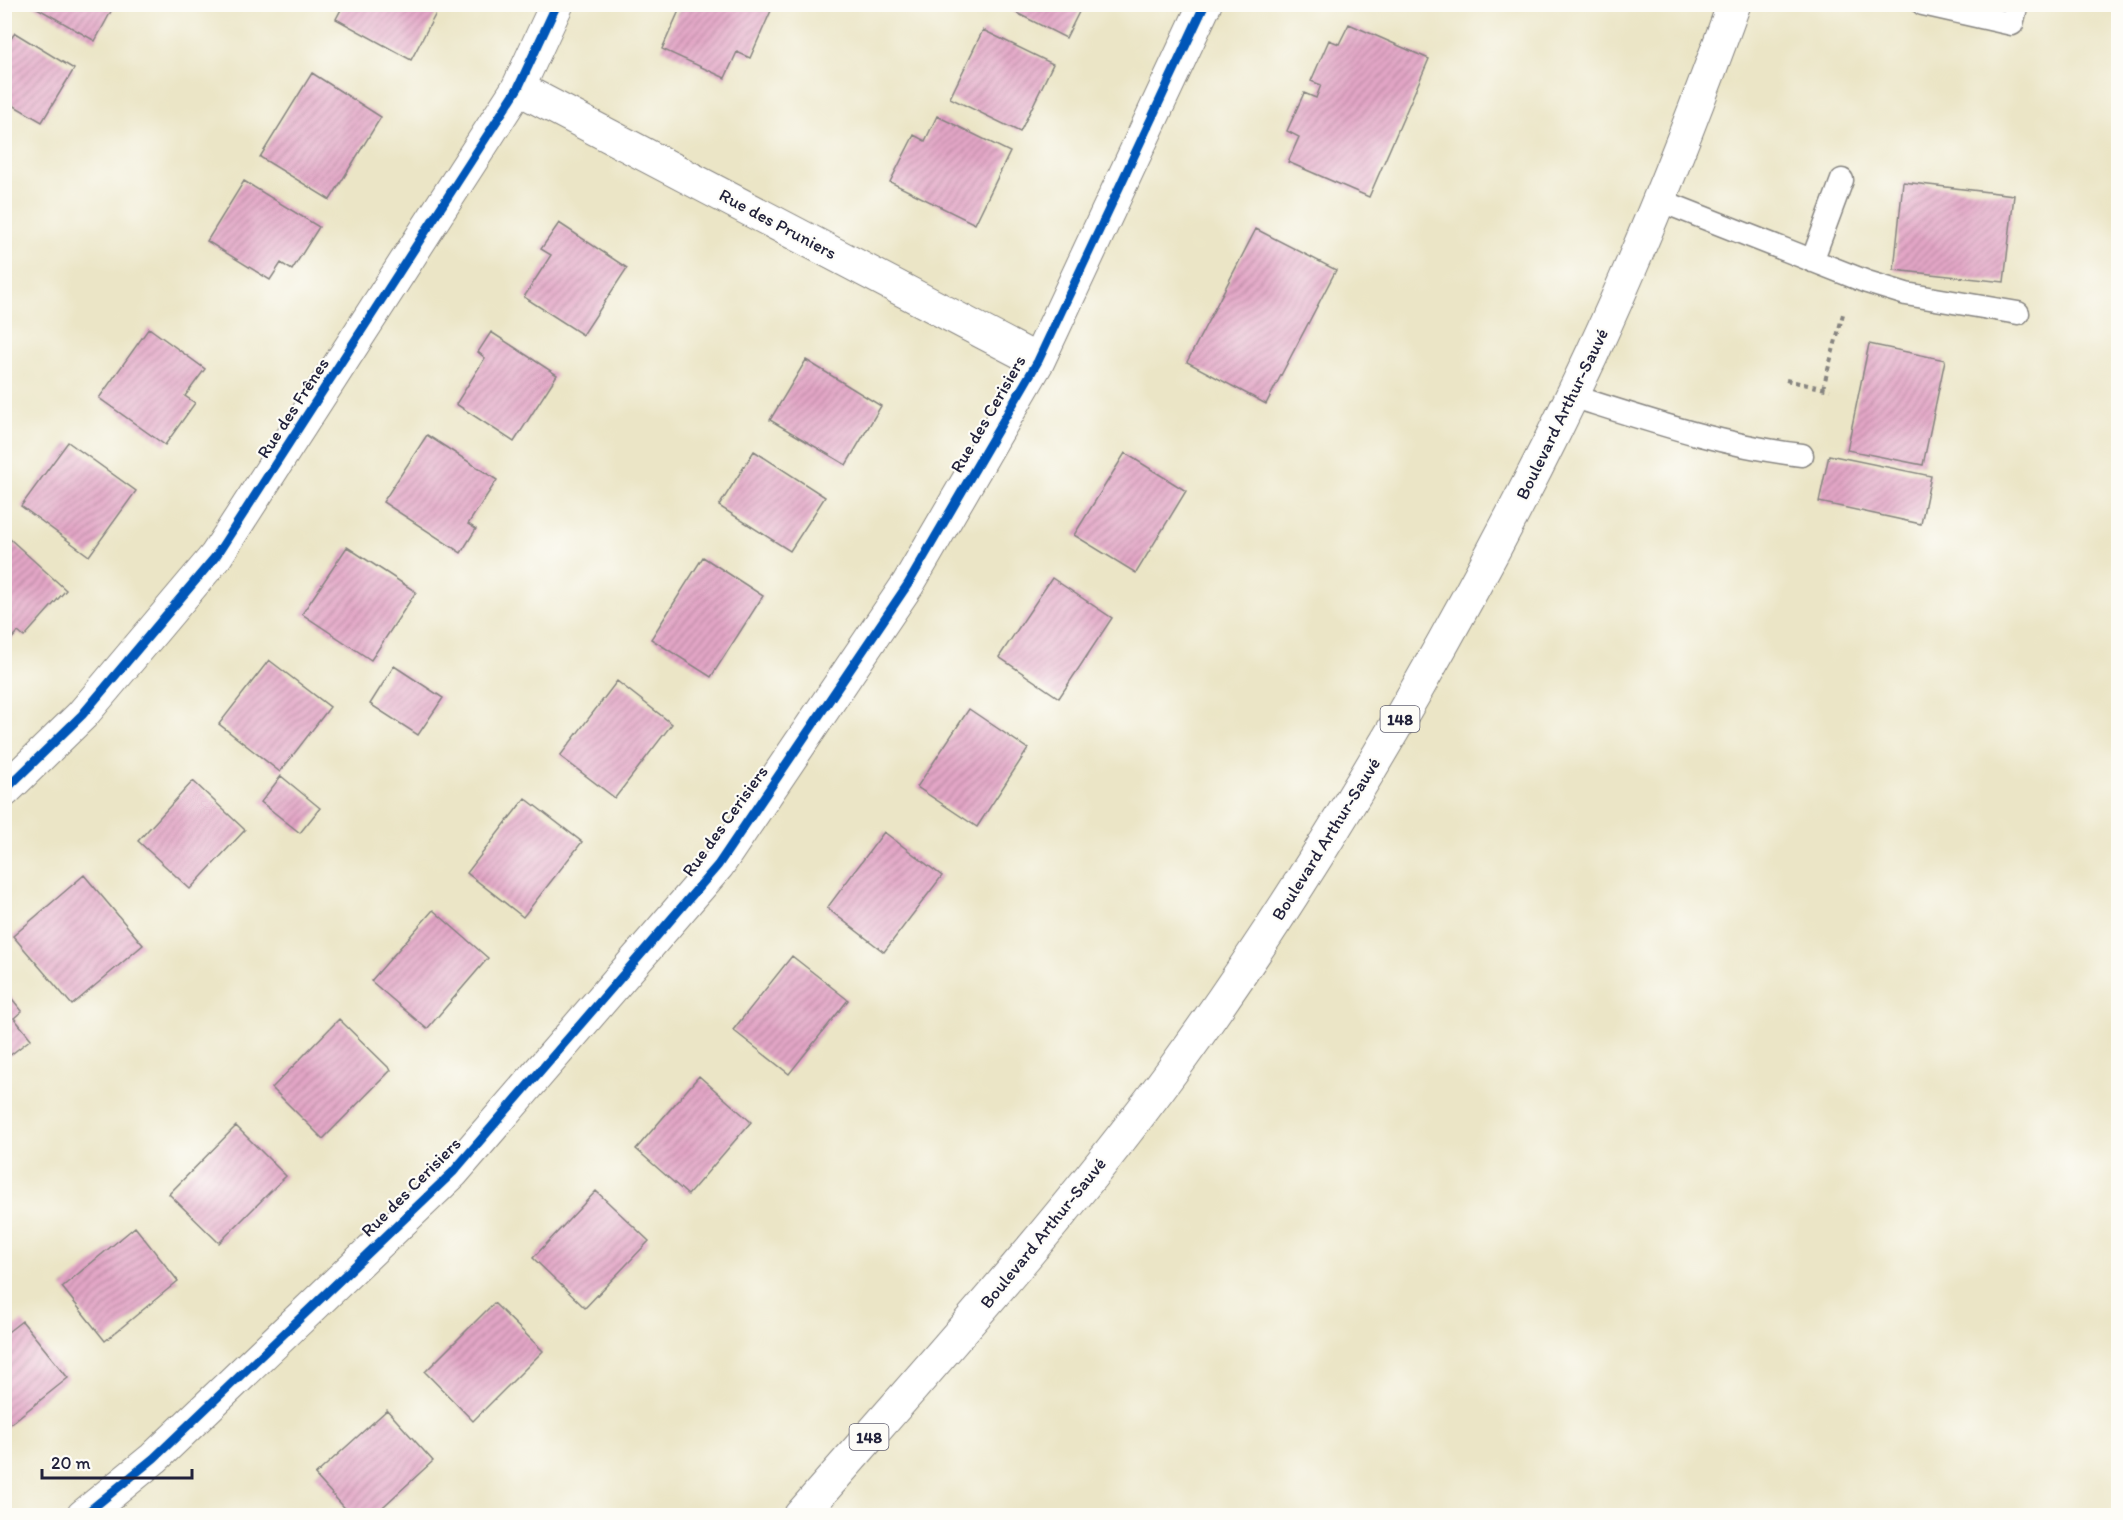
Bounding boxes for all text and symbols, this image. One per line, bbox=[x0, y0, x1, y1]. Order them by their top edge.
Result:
street label: Rue des Pruniers bbox=[716, 184, 840, 264]
street label: Boulevard Arthur-Sauvé bbox=[1511, 325, 1613, 503]
street label: Rue des Cerisiers bbox=[945, 351, 1031, 477]
street label: Rue des Frênes bbox=[252, 353, 334, 463]
road number: 148 bbox=[1380, 706, 1420, 732]
street label: Boulevard Arthur-Sauvé bbox=[1267, 753, 1385, 925]
street label: Rue des Cerisiers bbox=[677, 761, 773, 881]
street label: Rue des Cerisiers bbox=[357, 1133, 465, 1241]
street label: Boulevard Arthur-Sauvé bbox=[975, 1153, 1111, 1313]
road number: 148 bbox=[850, 1424, 888, 1450]
scale bar bbox=[42, 1442, 192, 1480]
text: 20 m bbox=[51, 1452, 91, 1474]

